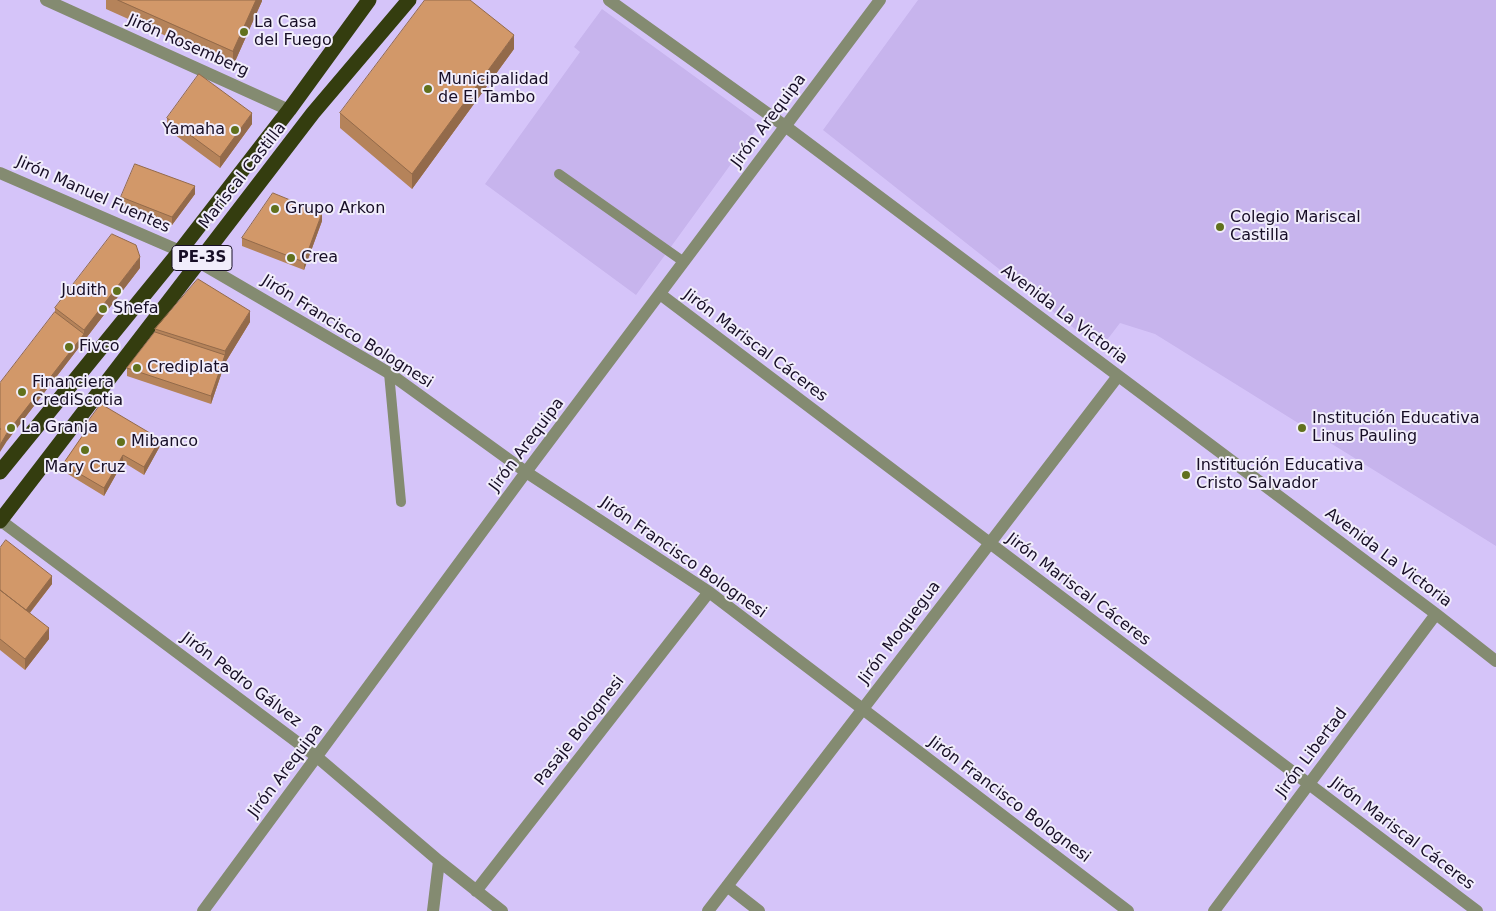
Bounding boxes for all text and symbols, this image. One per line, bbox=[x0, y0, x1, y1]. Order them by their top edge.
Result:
street label: Jirón Rosemberg bbox=[124, 11, 252, 81]
place label: La Casa del Fuego bbox=[254, 13, 332, 51]
marker: La Casa del Fuego bbox=[238, 26, 250, 38]
place label: Municipalidad de El Tambo bbox=[438, 70, 549, 108]
street label: Jirón Arequipa bbox=[728, 70, 810, 172]
marker: Municipalidad de El Tambo bbox=[422, 83, 434, 95]
street label: Mariscal Castilla bbox=[195, 119, 291, 233]
place label: Yamaha bbox=[162, 120, 225, 140]
marker: Yamaha bbox=[229, 124, 241, 136]
street label: Jirón Manuel Fuentes bbox=[13, 152, 173, 238]
place label: Grupo Arkon bbox=[285, 199, 385, 219]
marker: Grupo Arkon bbox=[269, 203, 281, 215]
place label: Colegio Mariscal Castilla bbox=[1230, 208, 1361, 246]
marker: Colegio Mariscal Castilla bbox=[1214, 221, 1226, 233]
road number: PE-3S bbox=[172, 246, 232, 270]
place label: Crea bbox=[301, 248, 338, 268]
marker: Crea bbox=[285, 252, 297, 264]
street label: Avenida La Victoria bbox=[997, 261, 1131, 369]
street label: Jirón Francisco Bolognesi bbox=[258, 271, 436, 393]
place label: Judith bbox=[61, 281, 107, 301]
marker: Judith bbox=[111, 285, 123, 297]
street label: Jirón Mariscal Cáceres bbox=[679, 286, 831, 406]
place label: Shefa bbox=[113, 299, 159, 319]
marker: Shefa bbox=[97, 303, 109, 315]
place label: Fivco bbox=[79, 337, 120, 357]
marker: Fivco bbox=[63, 341, 75, 353]
place label: Crediplata bbox=[147, 358, 229, 378]
marker: Crediplata bbox=[131, 362, 143, 374]
place label: Financiera CrediScotia bbox=[32, 373, 123, 411]
marker: Financiera CrediScotia bbox=[16, 386, 28, 398]
street label: Jirón Arequipa bbox=[486, 394, 568, 496]
place label: Institución Educativa Linus Pauling bbox=[1312, 409, 1480, 447]
place label: La Granja bbox=[21, 418, 98, 438]
marker: La Granja bbox=[5, 422, 17, 434]
marker: Institución Educativa Linus Pauling bbox=[1296, 422, 1308, 434]
place label: Mibanco bbox=[131, 432, 198, 452]
marker: Mibanco bbox=[115, 436, 127, 448]
marker: Mary Cruz bbox=[79, 444, 91, 456]
place label: Institución Educativa Cristo Salvador bbox=[1196, 456, 1364, 494]
place label: Mary Cruz bbox=[44, 458, 126, 478]
marker: Institución Educativa Cristo Salvador bbox=[1180, 469, 1192, 481]
street label: Jirón Francisco Bolognesi bbox=[596, 493, 770, 623]
street label: Avenida La Victoria bbox=[1321, 504, 1455, 612]
street label: Jirón Mariscal Cáceres bbox=[1002, 530, 1154, 650]
street label: Jirón Moquegua bbox=[855, 578, 945, 688]
street label: Jirón Pedro Gálvez bbox=[177, 629, 305, 731]
street label: Pasaje Bolognesi bbox=[531, 672, 629, 790]
street label: Jirón Libertad bbox=[1272, 705, 1352, 801]
street label: Jirón Arequipa bbox=[245, 720, 327, 822]
street label: Jirón Francisco Bolognesi bbox=[924, 733, 1094, 867]
street label: Jirón Mariscal Cáceres bbox=[1326, 774, 1478, 894]

